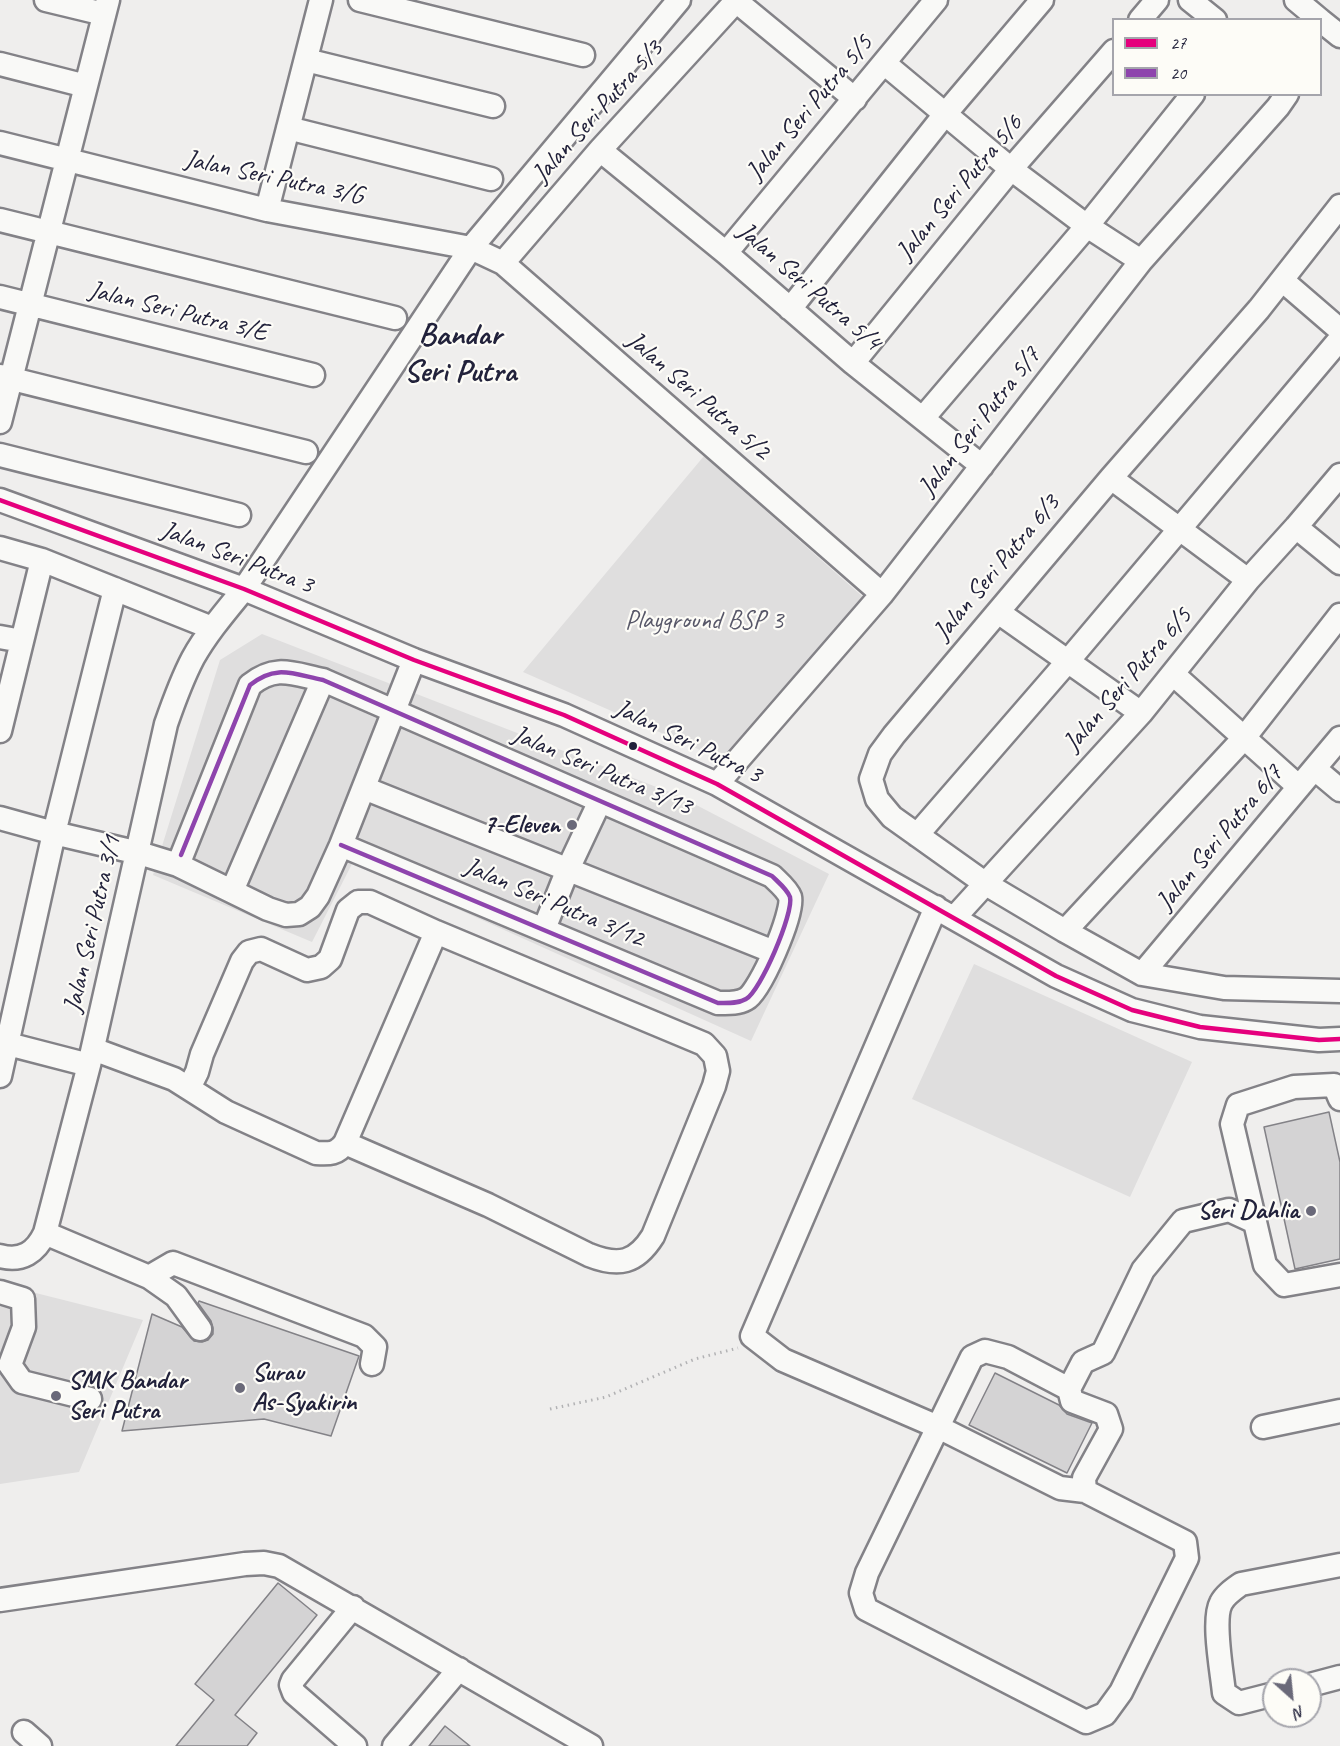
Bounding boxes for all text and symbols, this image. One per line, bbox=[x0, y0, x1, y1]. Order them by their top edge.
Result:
legend bbox=[1112, 18, 1322, 96]
street label: Jalan Seri Putra 5/5 bbox=[740, 29, 880, 187]
text: 27 bbox=[1170, 32, 1186, 54]
street label: Jalan Seri Putra 5/3 bbox=[526, 34, 670, 190]
text: 20 bbox=[1170, 62, 1186, 84]
street label: Jalan Seri Putra 5/6 bbox=[890, 109, 1030, 267]
street label: Jalan Seri Putra 3/G bbox=[182, 144, 366, 212]
street label: Jalan Seri Putra 5/4 bbox=[731, 216, 887, 358]
street label: Jalan Seri Putra 3/E bbox=[86, 275, 270, 349]
district label: Bandar Seri Putra bbox=[404, 317, 516, 392]
street label: Jalan Seri Putra 5/2 bbox=[620, 325, 776, 467]
street label: Jalan Seri Putra 5/7 bbox=[912, 341, 1048, 503]
street label: Jalan Seri Putra 6/3 bbox=[927, 489, 1067, 647]
street label: Jalan Seri Putra 3 bbox=[157, 515, 317, 601]
street label: Jalan Seri Putra 6/5 bbox=[1057, 602, 1199, 758]
park label: Playground BSP 3 bbox=[625, 605, 783, 637]
street label: Jalan Seri Putra 3 bbox=[609, 693, 767, 791]
street label: Jalan Seri Putra 3/13 bbox=[507, 719, 697, 823]
unlabelled marker bbox=[627, 740, 639, 752]
street label: Jalan Seri Putra 6/7 bbox=[1150, 759, 1290, 917]
place label: 7-Eleven bbox=[484, 809, 560, 841]
marker: 7-Eleven bbox=[565, 818, 579, 832]
street label: Jalan Seri Putra 3/1 bbox=[57, 833, 129, 1015]
street label: Jalan Seri Putra 3/12 bbox=[459, 851, 649, 955]
place label: Seri Dahlia bbox=[1197, 1195, 1299, 1227]
marker: Seri Dahlia bbox=[1304, 1204, 1318, 1218]
place label: Surau As-Syakirin bbox=[252, 1357, 356, 1418]
place label: SMK Bandar Seri Putra bbox=[68, 1365, 187, 1426]
marker: Surau As-Syakirin bbox=[233, 1381, 247, 1395]
marker: SMK Bandar Seri Putra bbox=[49, 1389, 63, 1403]
north arrow bbox=[1262, 1668, 1322, 1728]
text: N bbox=[1290, 1701, 1308, 1723]

